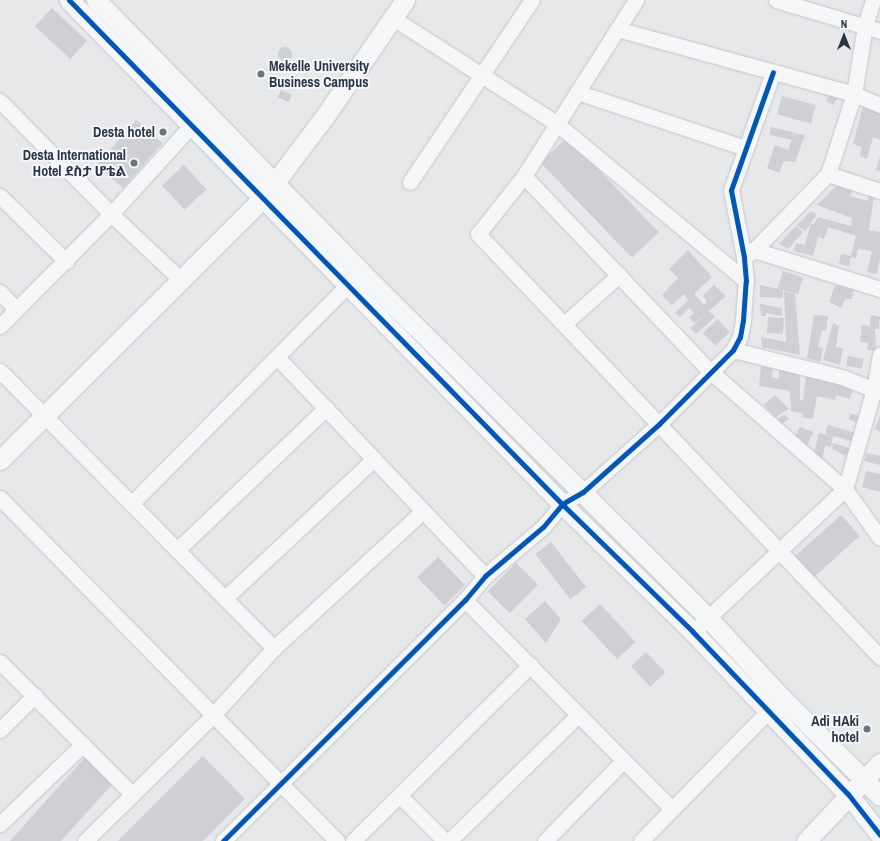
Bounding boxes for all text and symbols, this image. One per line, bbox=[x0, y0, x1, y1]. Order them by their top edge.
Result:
north arrow bbox=[824, 16, 864, 56]
text: N bbox=[841, 17, 847, 31]
place label: Mekelle University Business Campus bbox=[269, 58, 369, 90]
marker: Mekelle University Business Campus bbox=[256, 69, 266, 79]
place label: Desta hotel bbox=[93, 124, 155, 140]
marker: Desta hotel bbox=[158, 127, 168, 137]
place label: Desta International Hotel ደስታ ሆቴል bbox=[23, 147, 126, 180]
marker: Desta International Hotel ደስታ ሆቴል bbox=[129, 158, 139, 168]
place label: Adi HAki hotel bbox=[811, 713, 859, 746]
marker: Adi HAki hotel bbox=[862, 724, 872, 734]

